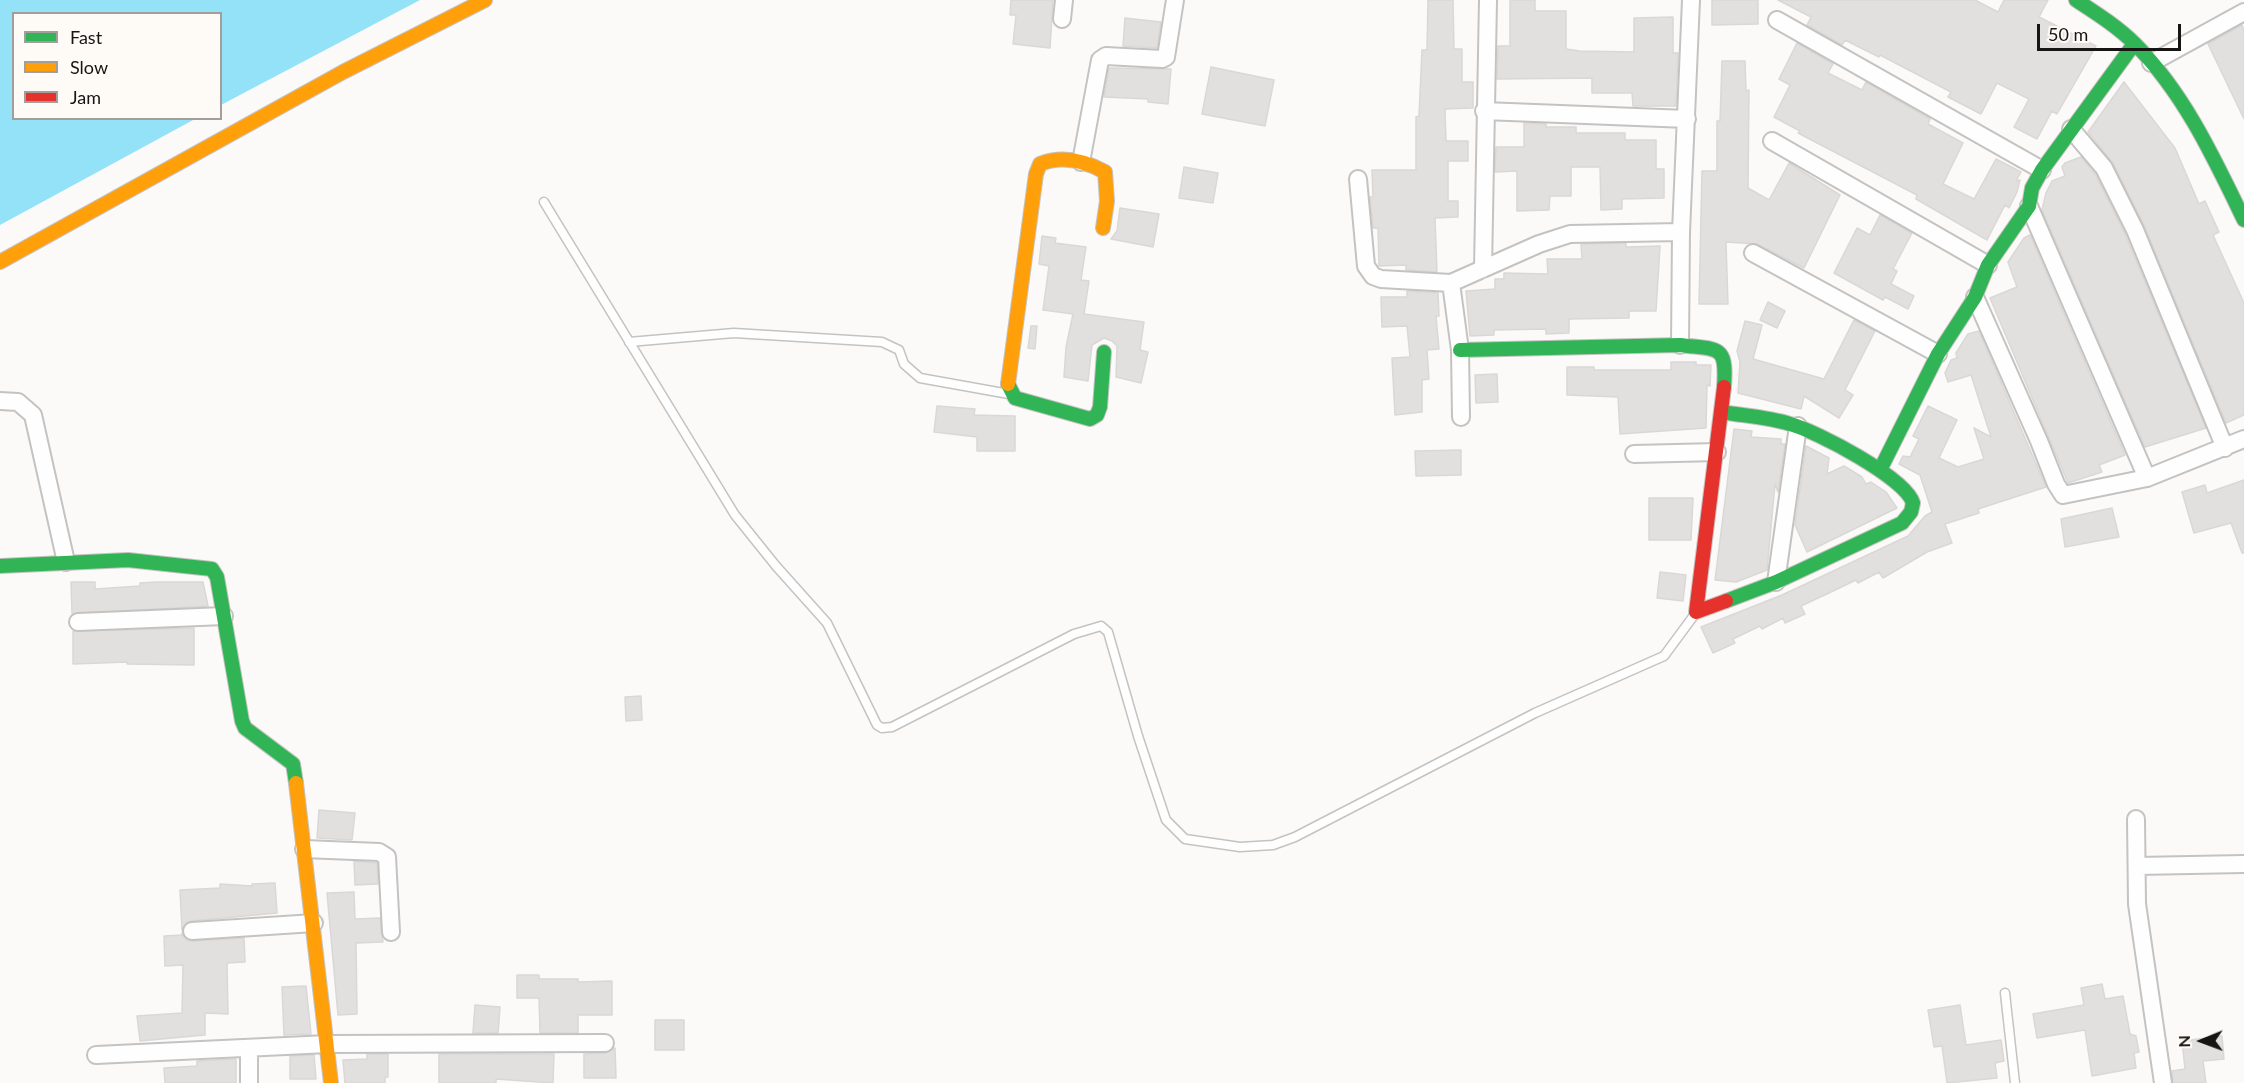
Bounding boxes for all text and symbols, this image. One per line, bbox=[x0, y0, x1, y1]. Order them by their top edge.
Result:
legend bbox=[12, 12, 222, 120]
scale bar bbox=[2040, 12, 2184, 50]
text: 50 m bbox=[2048, 23, 2088, 45]
text: Fast bbox=[70, 26, 102, 48]
text: Slow bbox=[70, 56, 108, 78]
text: Jam bbox=[70, 86, 101, 108]
north arrow bbox=[2172, 1011, 2232, 1071]
text: N bbox=[2174, 1035, 2193, 1048]

